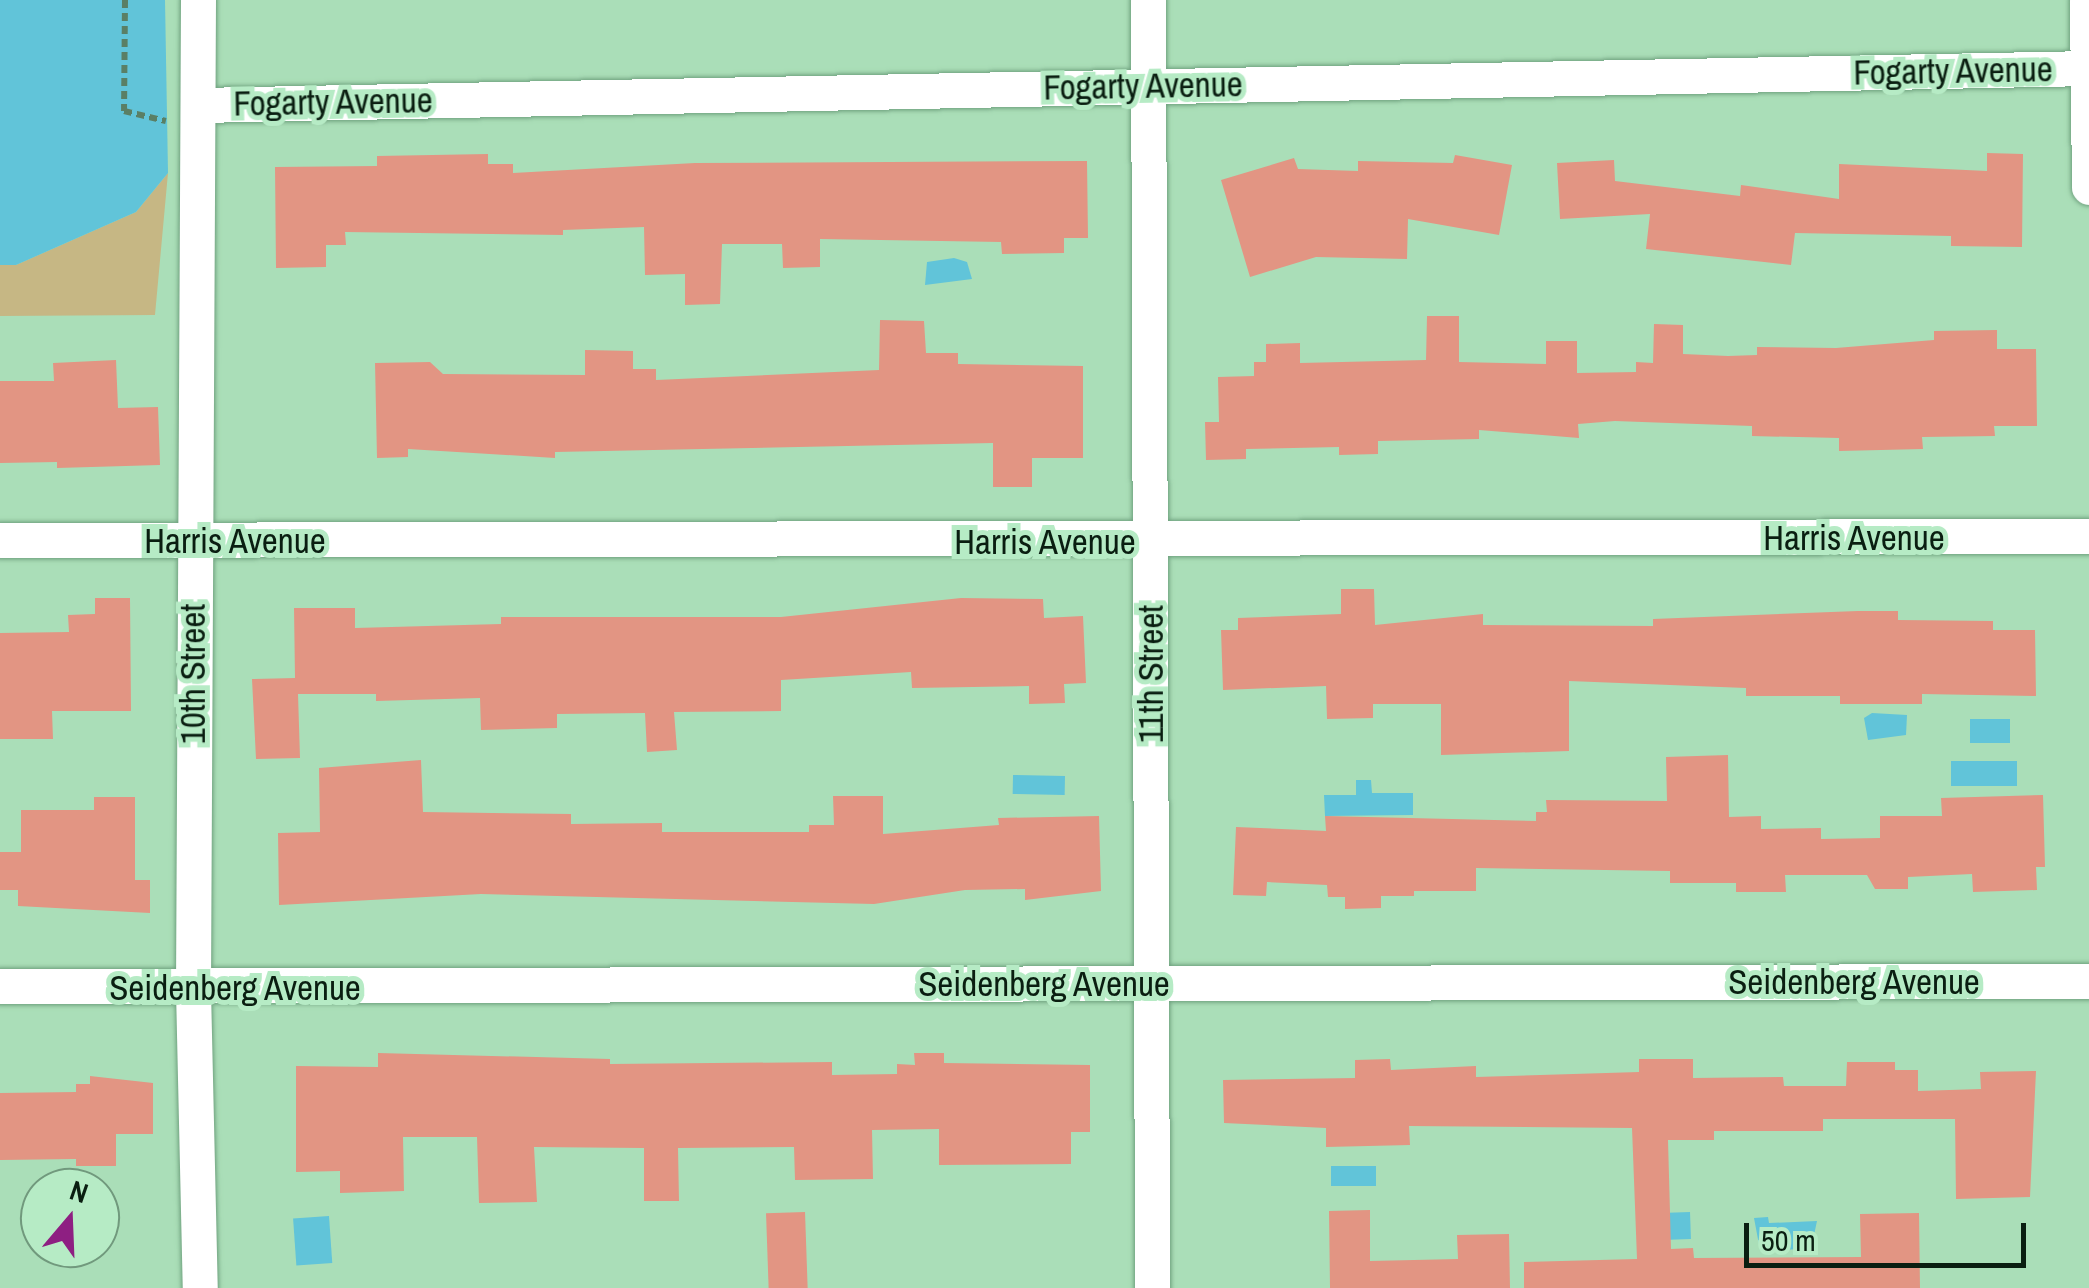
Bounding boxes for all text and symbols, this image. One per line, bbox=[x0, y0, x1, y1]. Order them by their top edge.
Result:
street label: Fogarty Avenue bbox=[1852, 48, 2054, 94]
street label: Fogarty Avenue bbox=[1042, 63, 1244, 109]
street label: Fogarty Avenue bbox=[232, 79, 434, 125]
street label: Harris Avenue bbox=[1763, 517, 1945, 559]
street label: Harris Avenue bbox=[144, 520, 326, 562]
street label: Harris Avenue bbox=[954, 521, 1136, 563]
street label: 10th Street bbox=[172, 604, 214, 744]
street label: 11th Street bbox=[1130, 605, 1172, 743]
street label: Seidenberg Avenue bbox=[1727, 961, 1981, 1003]
street label: Seidenberg Avenue bbox=[917, 963, 1171, 1005]
street label: Seidenberg Avenue bbox=[108, 967, 362, 1009]
north arrow bbox=[20, 1168, 120, 1268]
text: N bbox=[65, 1171, 93, 1212]
scale bar bbox=[1749, 1203, 2032, 1265]
text: 50 m bbox=[1761, 1220, 1816, 1260]

